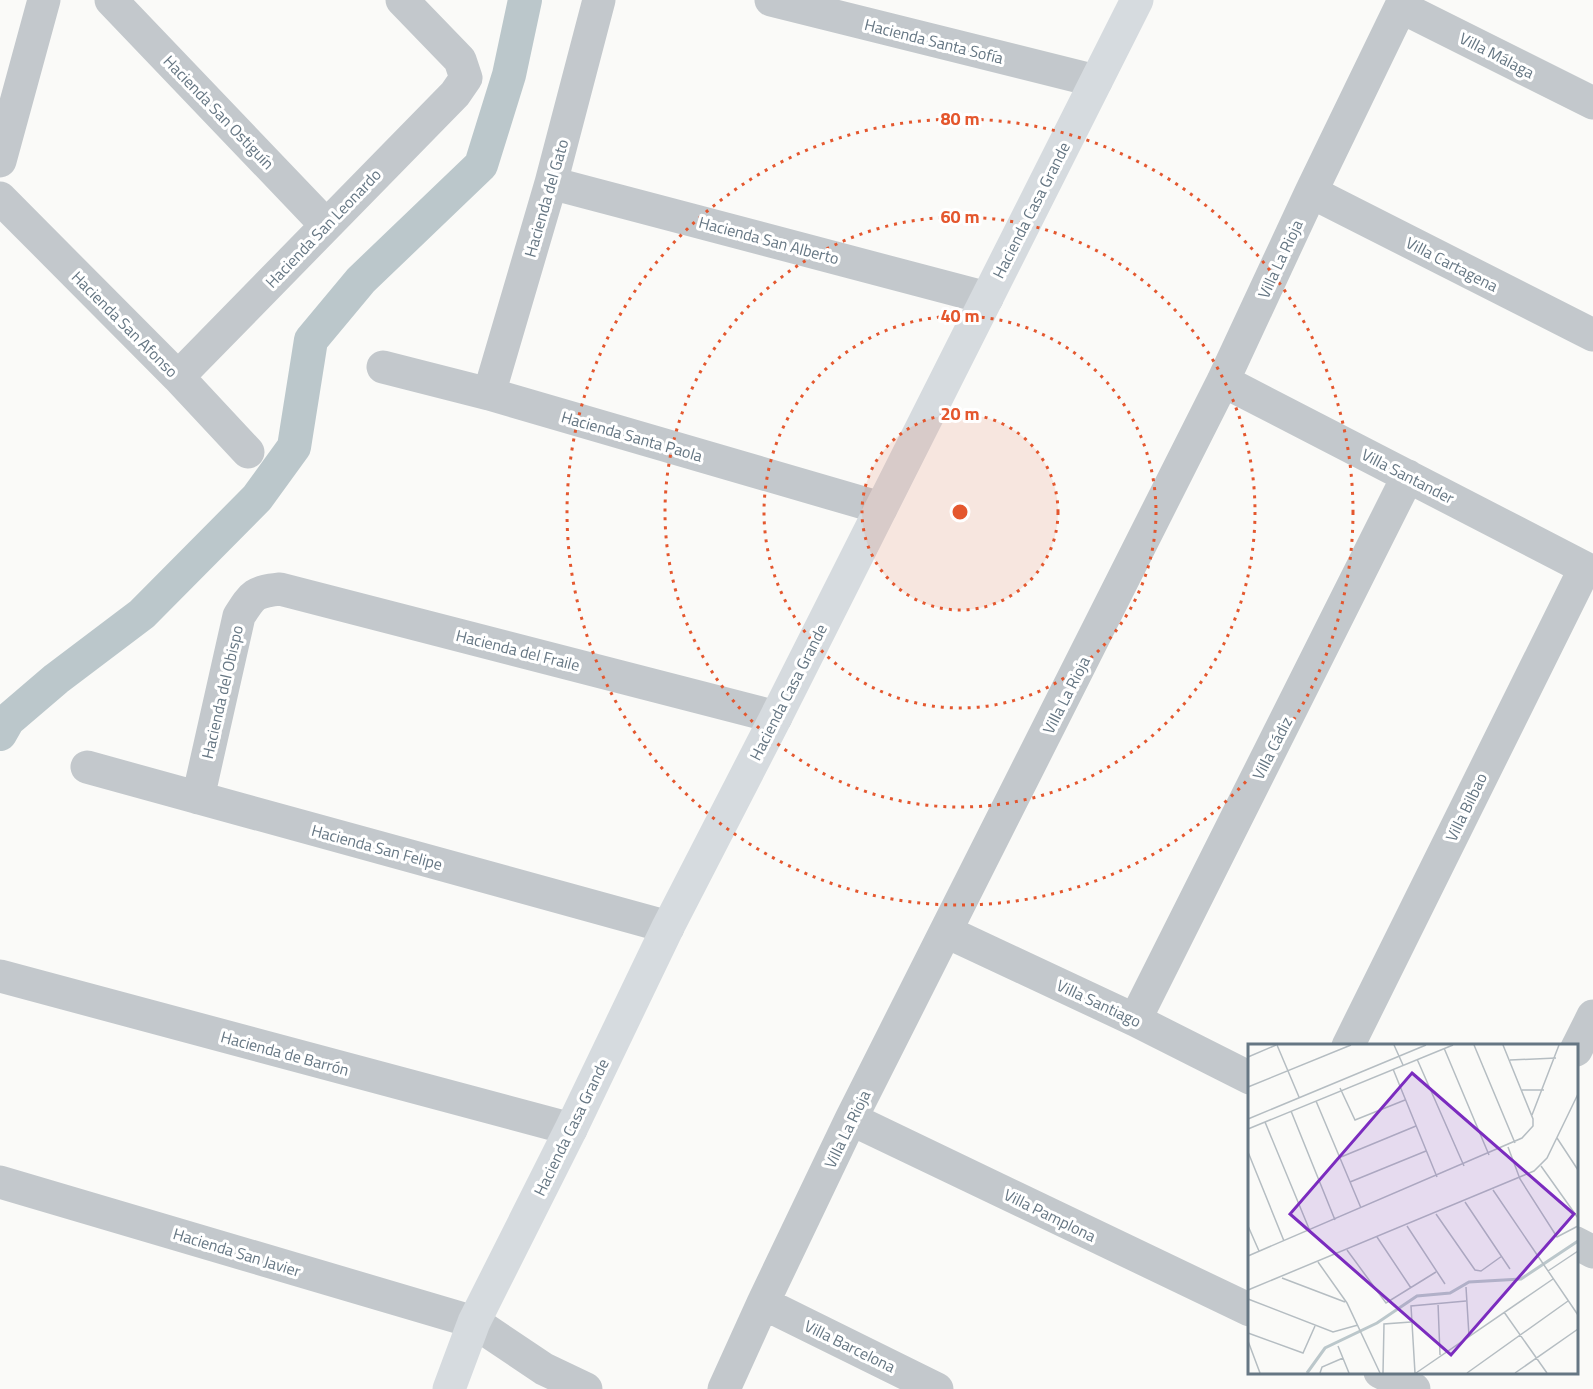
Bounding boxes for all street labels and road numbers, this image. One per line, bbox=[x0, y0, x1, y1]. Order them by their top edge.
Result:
street label: Hacienda Santa Sofía bbox=[862, 12, 1006, 70]
street label: Villa Málaga bbox=[1455, 26, 1539, 84]
street label: Hacienda San Ostiguín bbox=[158, 49, 280, 175]
street label: Hacienda del Gato bbox=[518, 136, 574, 260]
street label: Hacienda Casa Grande bbox=[986, 138, 1076, 282]
street label: Hacienda San Leonardo bbox=[260, 163, 386, 293]
street label: Hacienda San Alberto bbox=[696, 210, 842, 270]
street label: Villa La Rioja bbox=[1251, 216, 1309, 302]
street label: Villa Cartagena bbox=[1402, 230, 1502, 298]
street label: Hacienda San Afonso bbox=[66, 265, 184, 383]
street label: Hacienda Santa Paola bbox=[559, 404, 705, 468]
street label: Villa Santander bbox=[1357, 442, 1459, 510]
street label: Hacienda Casa Grande bbox=[743, 620, 833, 764]
street label: Hacienda del Obispo bbox=[195, 623, 249, 761]
street label: Hacienda del Fraile bbox=[454, 623, 582, 677]
street label: Villa La Rioja bbox=[1036, 652, 1096, 738]
street label: Villa Cádiz bbox=[1246, 712, 1298, 784]
street label: Villa Bilbao bbox=[1439, 769, 1493, 845]
street label: Hacienda San Felipe bbox=[309, 818, 445, 876]
street label: Villa Santiago bbox=[1053, 973, 1145, 1033]
street label: Hacienda de Barrón bbox=[218, 1024, 352, 1082]
street label: Hacienda Casa Grande bbox=[527, 1054, 615, 1200]
street label: Villa La Rioja bbox=[818, 1086, 876, 1172]
street label: Villa Pamplona bbox=[1000, 1182, 1100, 1248]
street label: Hacienda San Javier bbox=[170, 1221, 304, 1283]
street label: Villa Barcelona bbox=[800, 1314, 900, 1378]

